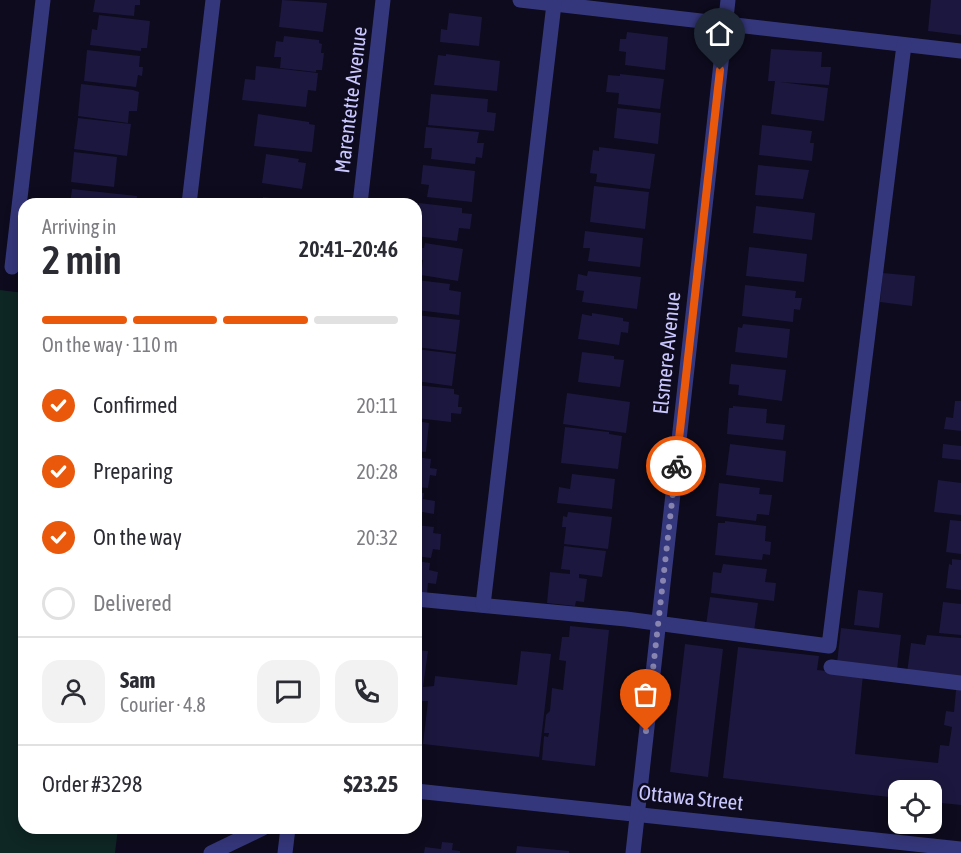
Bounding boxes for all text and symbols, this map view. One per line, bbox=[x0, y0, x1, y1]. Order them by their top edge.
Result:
pin bbox=[694, 8, 745, 70]
icon: home bbox=[703, 17, 736, 50]
street label: Marentette Avenue bbox=[329, 25, 371, 175]
text: Arriving in bbox=[42, 215, 116, 238]
text: 20:41–20:46 bbox=[299, 236, 398, 262]
text: 2 min bbox=[42, 238, 122, 282]
street label: Elsmere Avenue bbox=[648, 290, 684, 415]
text: On the way · 110 m bbox=[42, 333, 178, 356]
icon: check bbox=[42, 389, 75, 422]
text: Confirmed bbox=[93, 392, 178, 418]
text: 20:11 bbox=[356, 394, 398, 417]
courier bbox=[646, 436, 706, 496]
icon: bike bbox=[660, 450, 693, 483]
icon: check bbox=[42, 455, 75, 488]
text: Preparing bbox=[93, 458, 173, 484]
text: 20:28 bbox=[356, 460, 398, 483]
icon: check bbox=[42, 521, 75, 554]
text: On the way bbox=[93, 524, 182, 550]
text: 20:32 bbox=[356, 526, 398, 549]
text: Delivered bbox=[93, 590, 172, 616]
button: person bbox=[42, 660, 105, 723]
button: chat bbox=[257, 660, 320, 723]
button: phone bbox=[335, 660, 398, 723]
text: Sam bbox=[120, 667, 155, 693]
pin bbox=[620, 669, 671, 731]
icon: bag bbox=[629, 678, 662, 711]
text: Courier · 4.8 bbox=[120, 693, 206, 716]
text: Order #3298 bbox=[42, 771, 142, 797]
text: $23.25 bbox=[343, 771, 398, 797]
street label: Ottawa Street bbox=[638, 780, 745, 814]
map controls bbox=[888, 780, 942, 834]
button: locate bbox=[888, 780, 942, 834]

